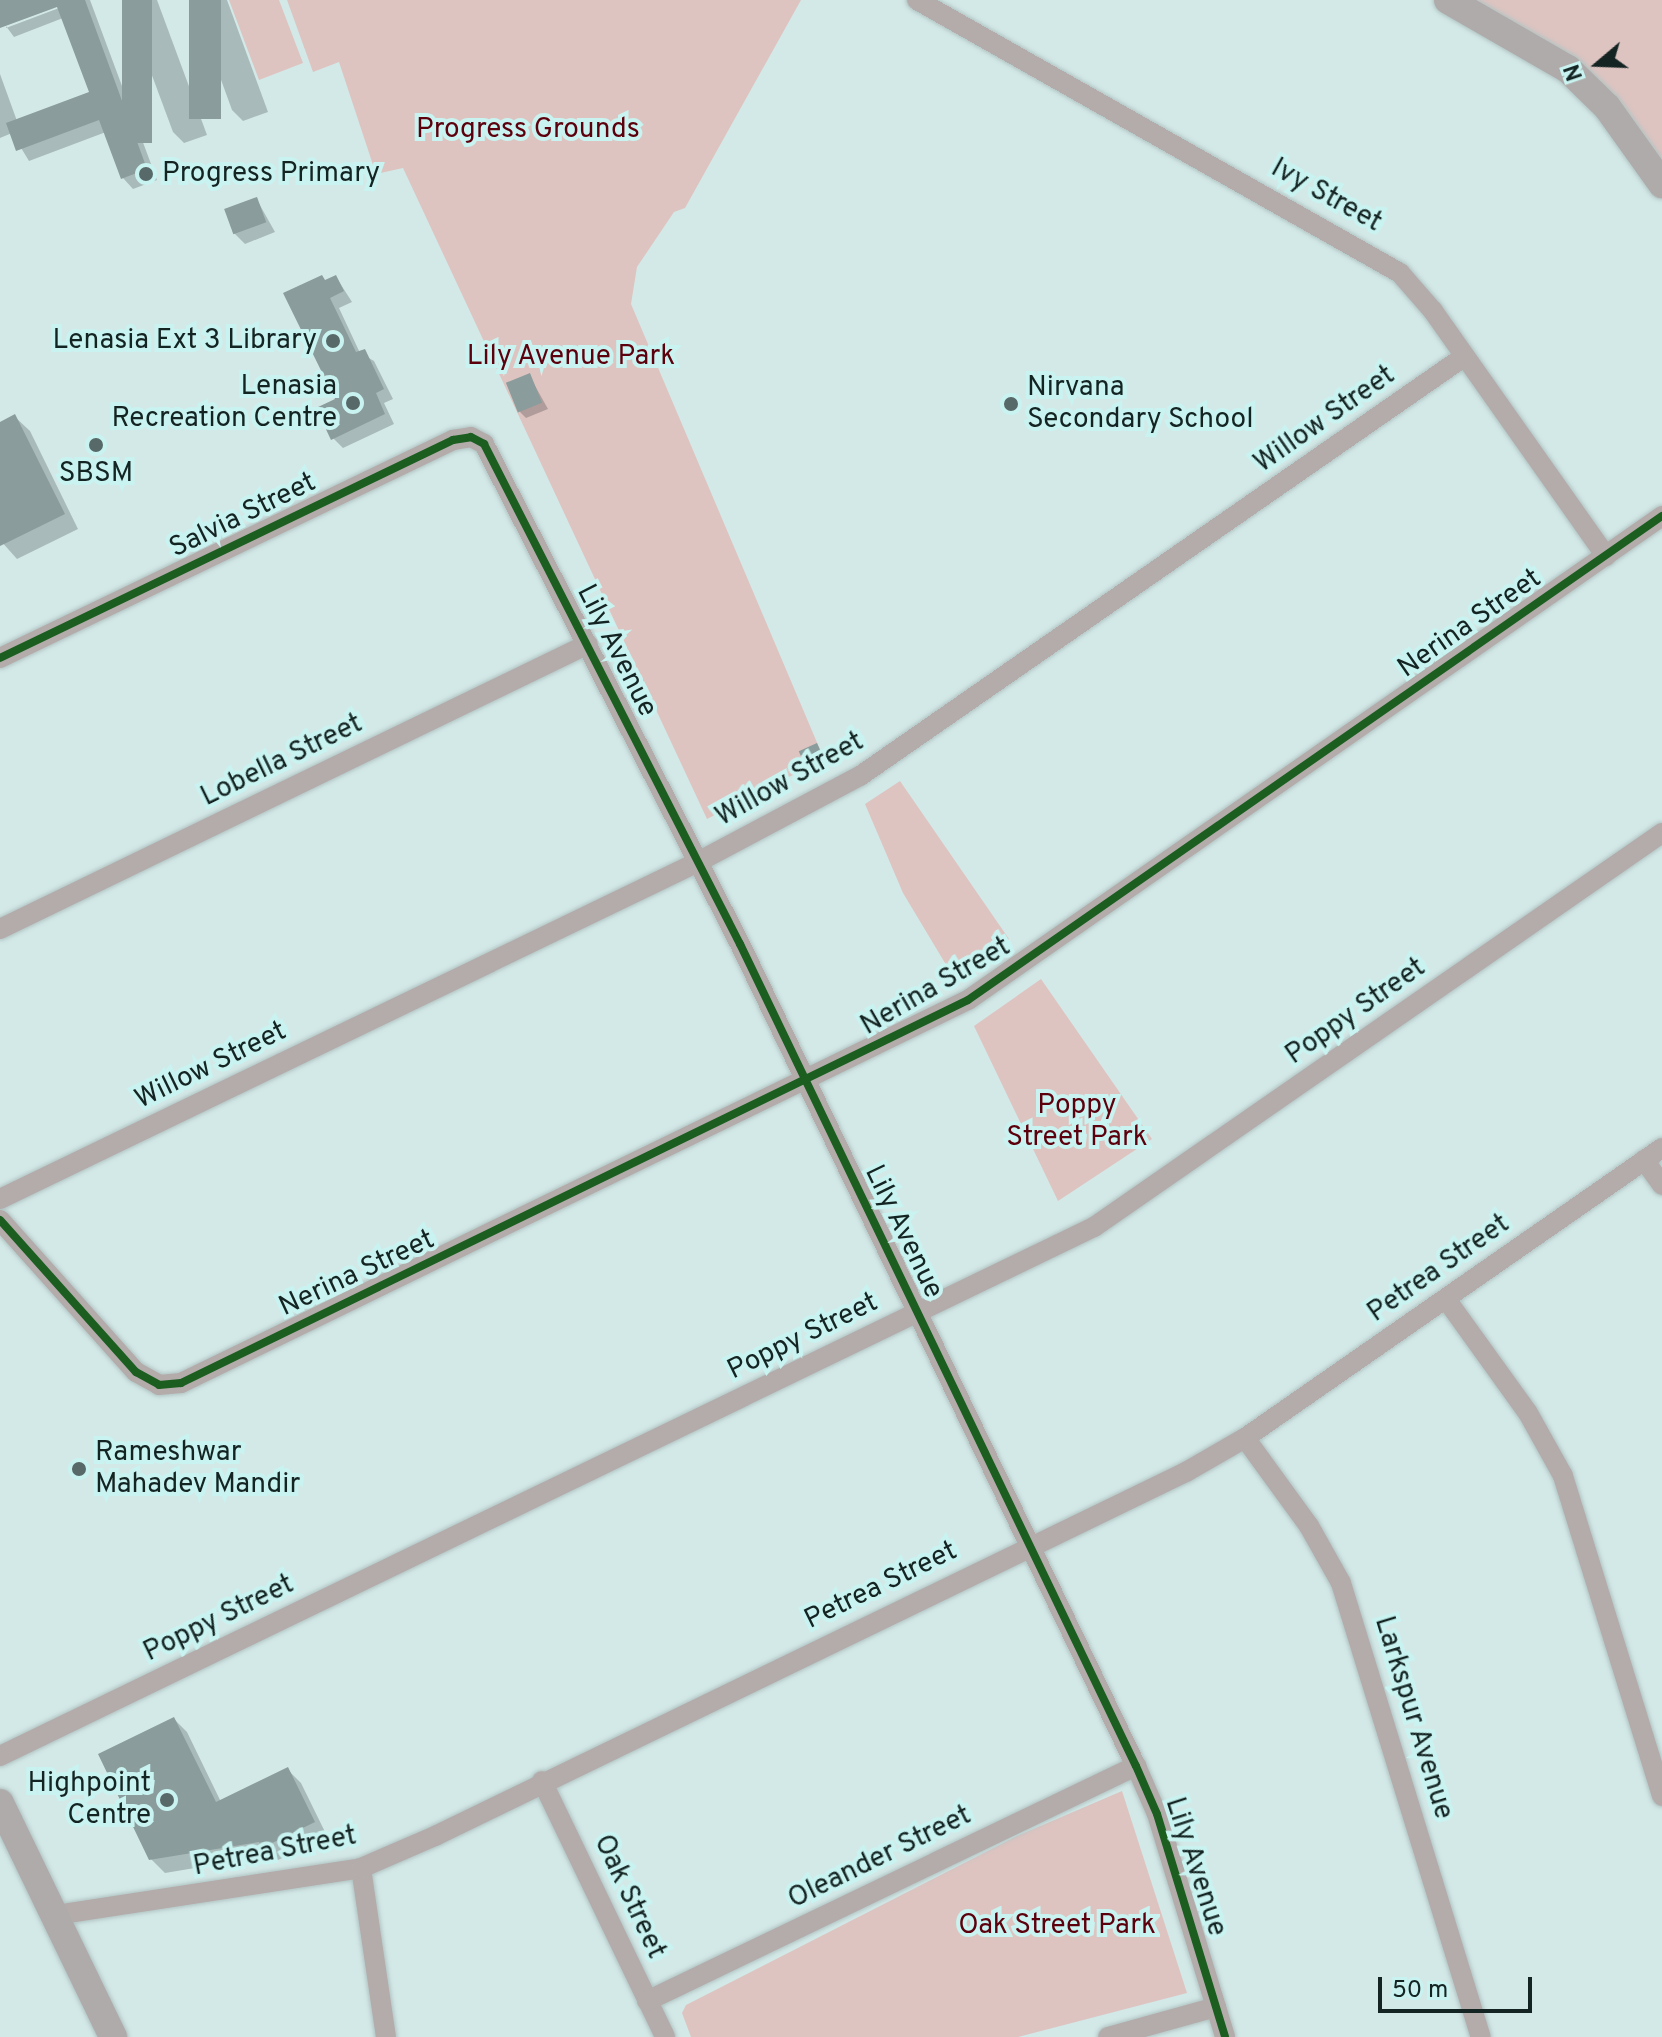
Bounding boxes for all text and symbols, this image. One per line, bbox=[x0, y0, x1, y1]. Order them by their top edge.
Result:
north arrow bbox=[1558, 24, 1638, 104]
text: N bbox=[1560, 60, 1590, 84]
park label: Progress Grounds bbox=[416, 113, 640, 147]
street label: Ivy Street bbox=[1265, 152, 1387, 240]
place label: Progress Primary bbox=[162, 157, 380, 191]
marker: Progress Primary bbox=[137, 165, 155, 183]
place label: Lenasia Ext 3 Library bbox=[53, 324, 317, 358]
marker: Lenasia Ext 3 Library bbox=[324, 332, 342, 350]
park label: Lily Avenue Park bbox=[466, 340, 676, 374]
street label: Willow Street bbox=[1248, 359, 1402, 481]
place label: Lenasia Recreation Centre bbox=[111, 370, 337, 436]
place label: Nirvana Secondary School bbox=[1027, 371, 1254, 437]
marker: Lenasia Recreation Centre bbox=[344, 394, 362, 412]
marker: Nirvana Secondary School bbox=[1002, 395, 1020, 413]
marker: SBSM bbox=[87, 436, 105, 454]
place label: SBSM bbox=[59, 457, 133, 491]
street label: Salvia Street bbox=[164, 466, 322, 566]
street label: Nerina Street bbox=[1392, 562, 1548, 686]
street label: Lily Avenue bbox=[568, 579, 664, 723]
street label: Lobella Street bbox=[196, 707, 368, 815]
street label: Willow Street bbox=[710, 725, 870, 835]
street label: Nerina Street bbox=[855, 931, 1017, 1043]
street label: Poppy Street bbox=[1280, 951, 1432, 1073]
street label: Willow Street bbox=[130, 1015, 292, 1117]
park label: Poppy Street Park bbox=[1006, 1089, 1148, 1155]
street label: Lily Avenue bbox=[856, 1159, 950, 1305]
street label: Petrea Street bbox=[1362, 1208, 1516, 1330]
street label: Nerina Street bbox=[274, 1223, 440, 1325]
street label: Poppy Street bbox=[722, 1286, 884, 1388]
place label: Rameshwar Mahadev Mandir bbox=[95, 1436, 300, 1502]
marker: Rameshwar Mahadev Mandir bbox=[70, 1460, 88, 1478]
street label: Petrea Street bbox=[799, 1535, 963, 1637]
street label: Poppy Street bbox=[138, 1568, 300, 1670]
street label: Larkspur Avenue bbox=[1366, 1612, 1460, 1824]
place label: Highpoint Centre bbox=[27, 1767, 151, 1833]
marker: Highpoint Centre bbox=[158, 1791, 176, 1809]
street label: Lily Avenue bbox=[1157, 1793, 1233, 1941]
street label: Oleander Street bbox=[783, 1799, 977, 1917]
street label: Petrea Street bbox=[191, 1820, 359, 1884]
street label: Oak Street bbox=[586, 1830, 672, 1964]
park label: Oak Street Park bbox=[958, 1909, 1156, 1943]
scale bar bbox=[1382, 1961, 1536, 2011]
text: 50 m bbox=[1392, 1976, 1448, 2006]

